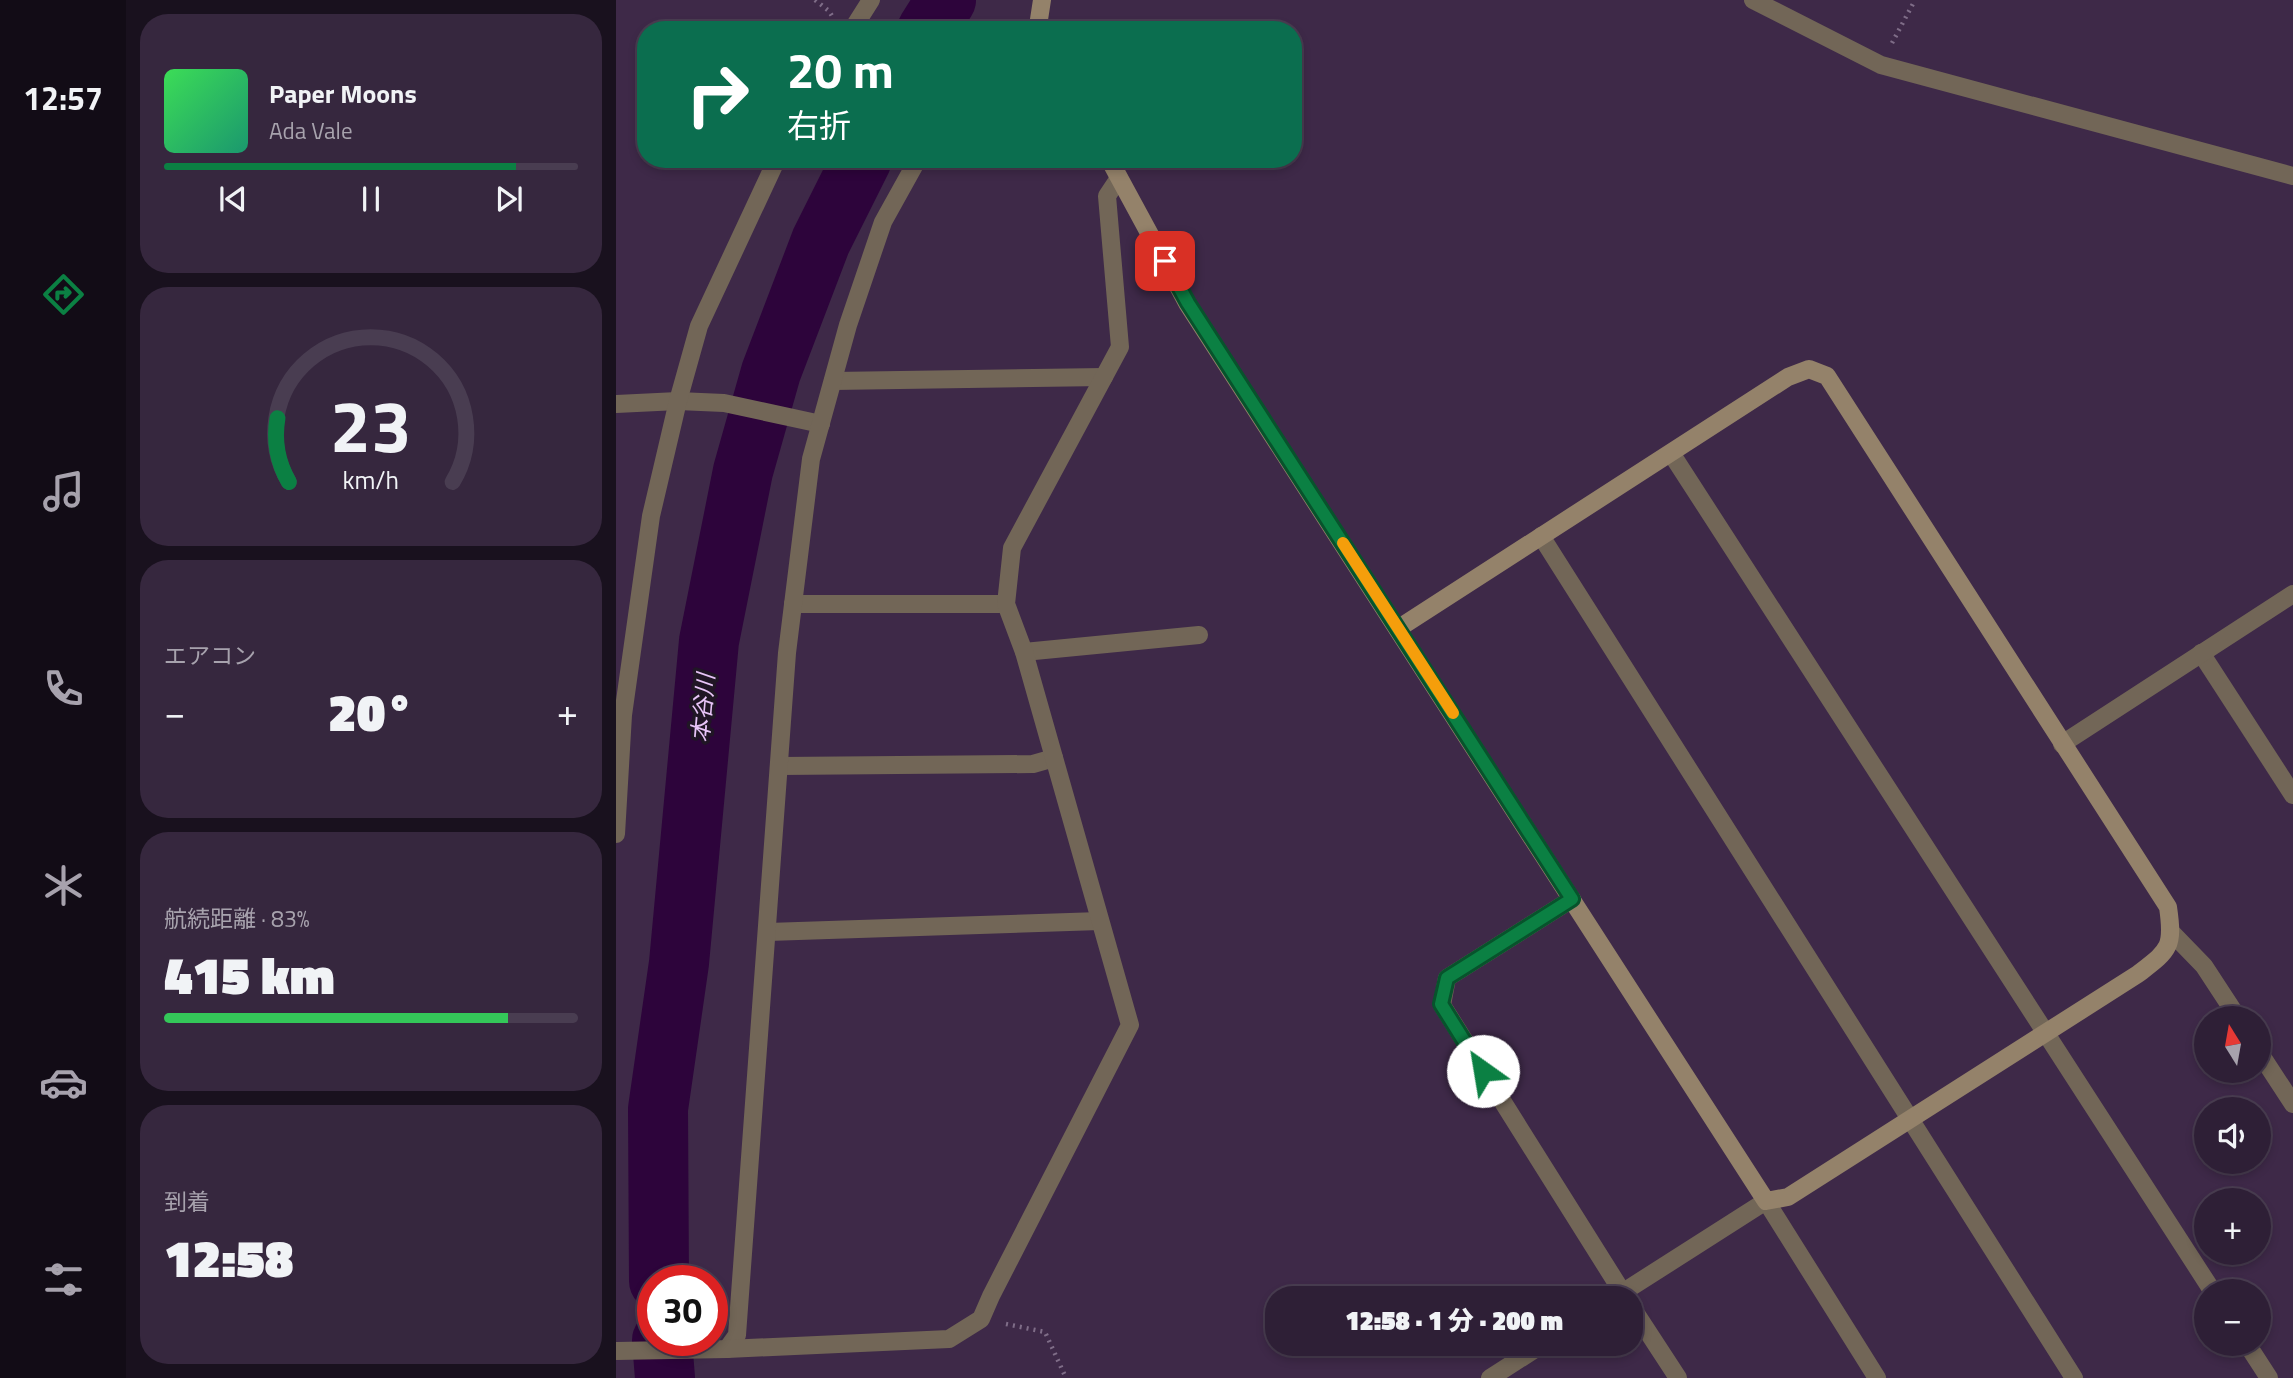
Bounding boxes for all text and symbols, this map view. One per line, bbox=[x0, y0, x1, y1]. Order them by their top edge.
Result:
text: 20 m bbox=[787, 32, 894, 107]
icon: right bbox=[672, 49, 763, 140]
text: 12:57 bbox=[23, 74, 103, 122]
text: Paper Moons bbox=[269, 74, 417, 113]
text: 右折 bbox=[787, 101, 851, 149]
text: Ada Vale bbox=[269, 113, 353, 148]
icon: previous bbox=[214, 180, 252, 218]
icon: pause bbox=[352, 180, 390, 218]
icon: next bbox=[490, 180, 528, 218]
pin bbox=[1135, 231, 1195, 291]
icon: arrive bbox=[1146, 242, 1184, 280]
icon: directions bbox=[39, 270, 88, 319]
text: 23 bbox=[330, 371, 412, 481]
text: km/h bbox=[343, 461, 399, 499]
icon: music bbox=[39, 467, 88, 516]
text: エアコン bbox=[164, 638, 256, 673]
icon: phone bbox=[39, 664, 88, 713]
water label: 本谷川 bbox=[682, 669, 723, 744]
text: 20° bbox=[328, 672, 414, 751]
text: − bbox=[164, 683, 185, 741]
text: + bbox=[557, 683, 578, 741]
icon: climate bbox=[39, 861, 88, 910]
text: 航続距離 · 83% bbox=[164, 901, 310, 936]
text: 415 km bbox=[164, 935, 335, 1014]
north arrow bbox=[2194, 1006, 2272, 1083]
map controls bbox=[2194, 1006, 2271, 1356]
position arrow bbox=[1446, 1034, 1520, 1108]
icon: car bbox=[39, 1058, 88, 1107]
button: sound bbox=[2194, 1097, 2271, 1174]
text: 到着 bbox=[164, 1184, 210, 1219]
button: + bbox=[2194, 1188, 2271, 1265]
text: 12:58 bbox=[164, 1218, 293, 1297]
icon: filters bbox=[39, 1255, 88, 1304]
speed limit sign: 30 bbox=[637, 1265, 728, 1356]
button: − bbox=[2194, 1279, 2271, 1356]
text: 12:58 · 1 分 · 200 m bbox=[1345, 1301, 1563, 1340]

